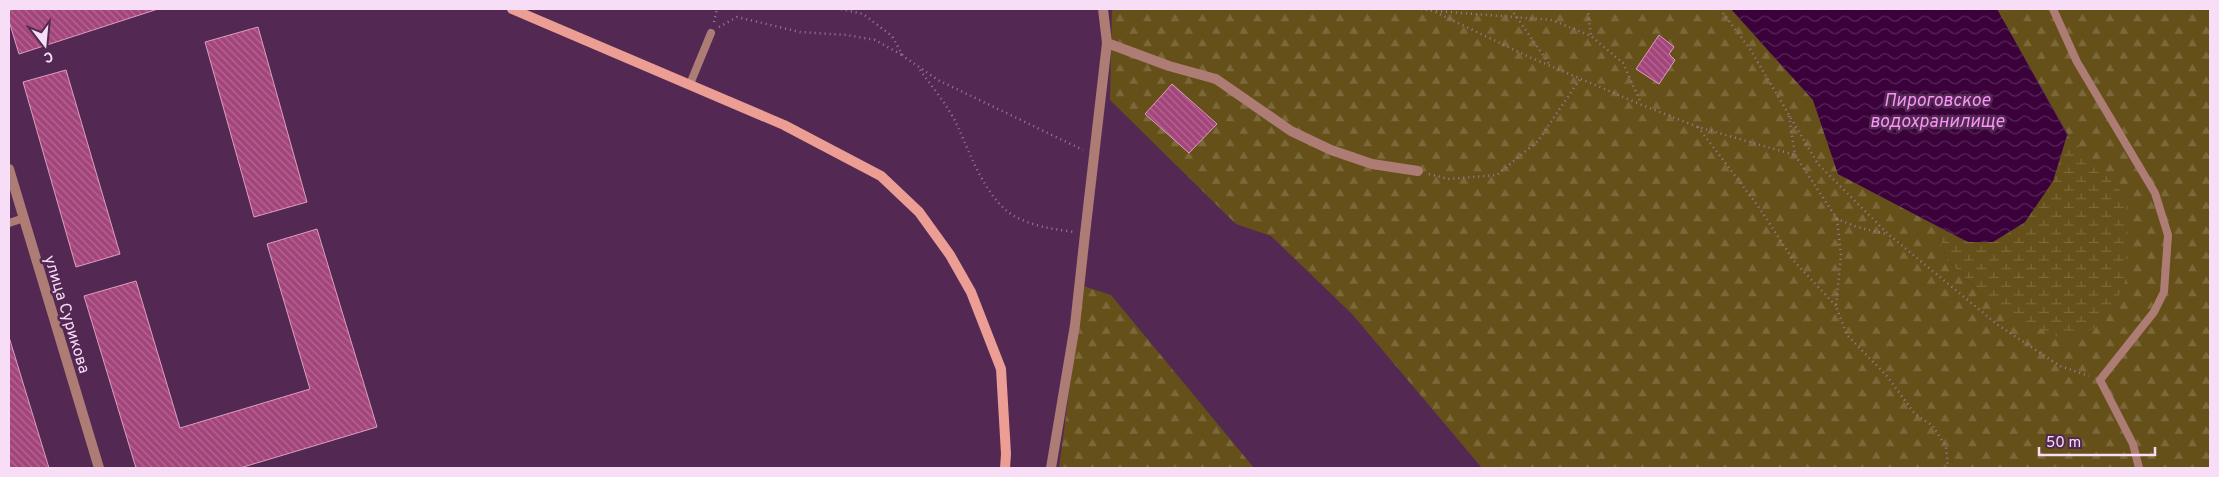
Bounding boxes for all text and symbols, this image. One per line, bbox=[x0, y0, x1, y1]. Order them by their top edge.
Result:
north arrow bbox=[20, 20, 70, 70]
text: С bbox=[41, 47, 55, 65]
water label: Пироговское водохранилище bbox=[1870, 90, 2005, 134]
street label: улица Сурикова bbox=[39, 253, 94, 376]
scale bar bbox=[2039, 424, 2155, 456]
text: 50 m bbox=[2046, 434, 2081, 453]

